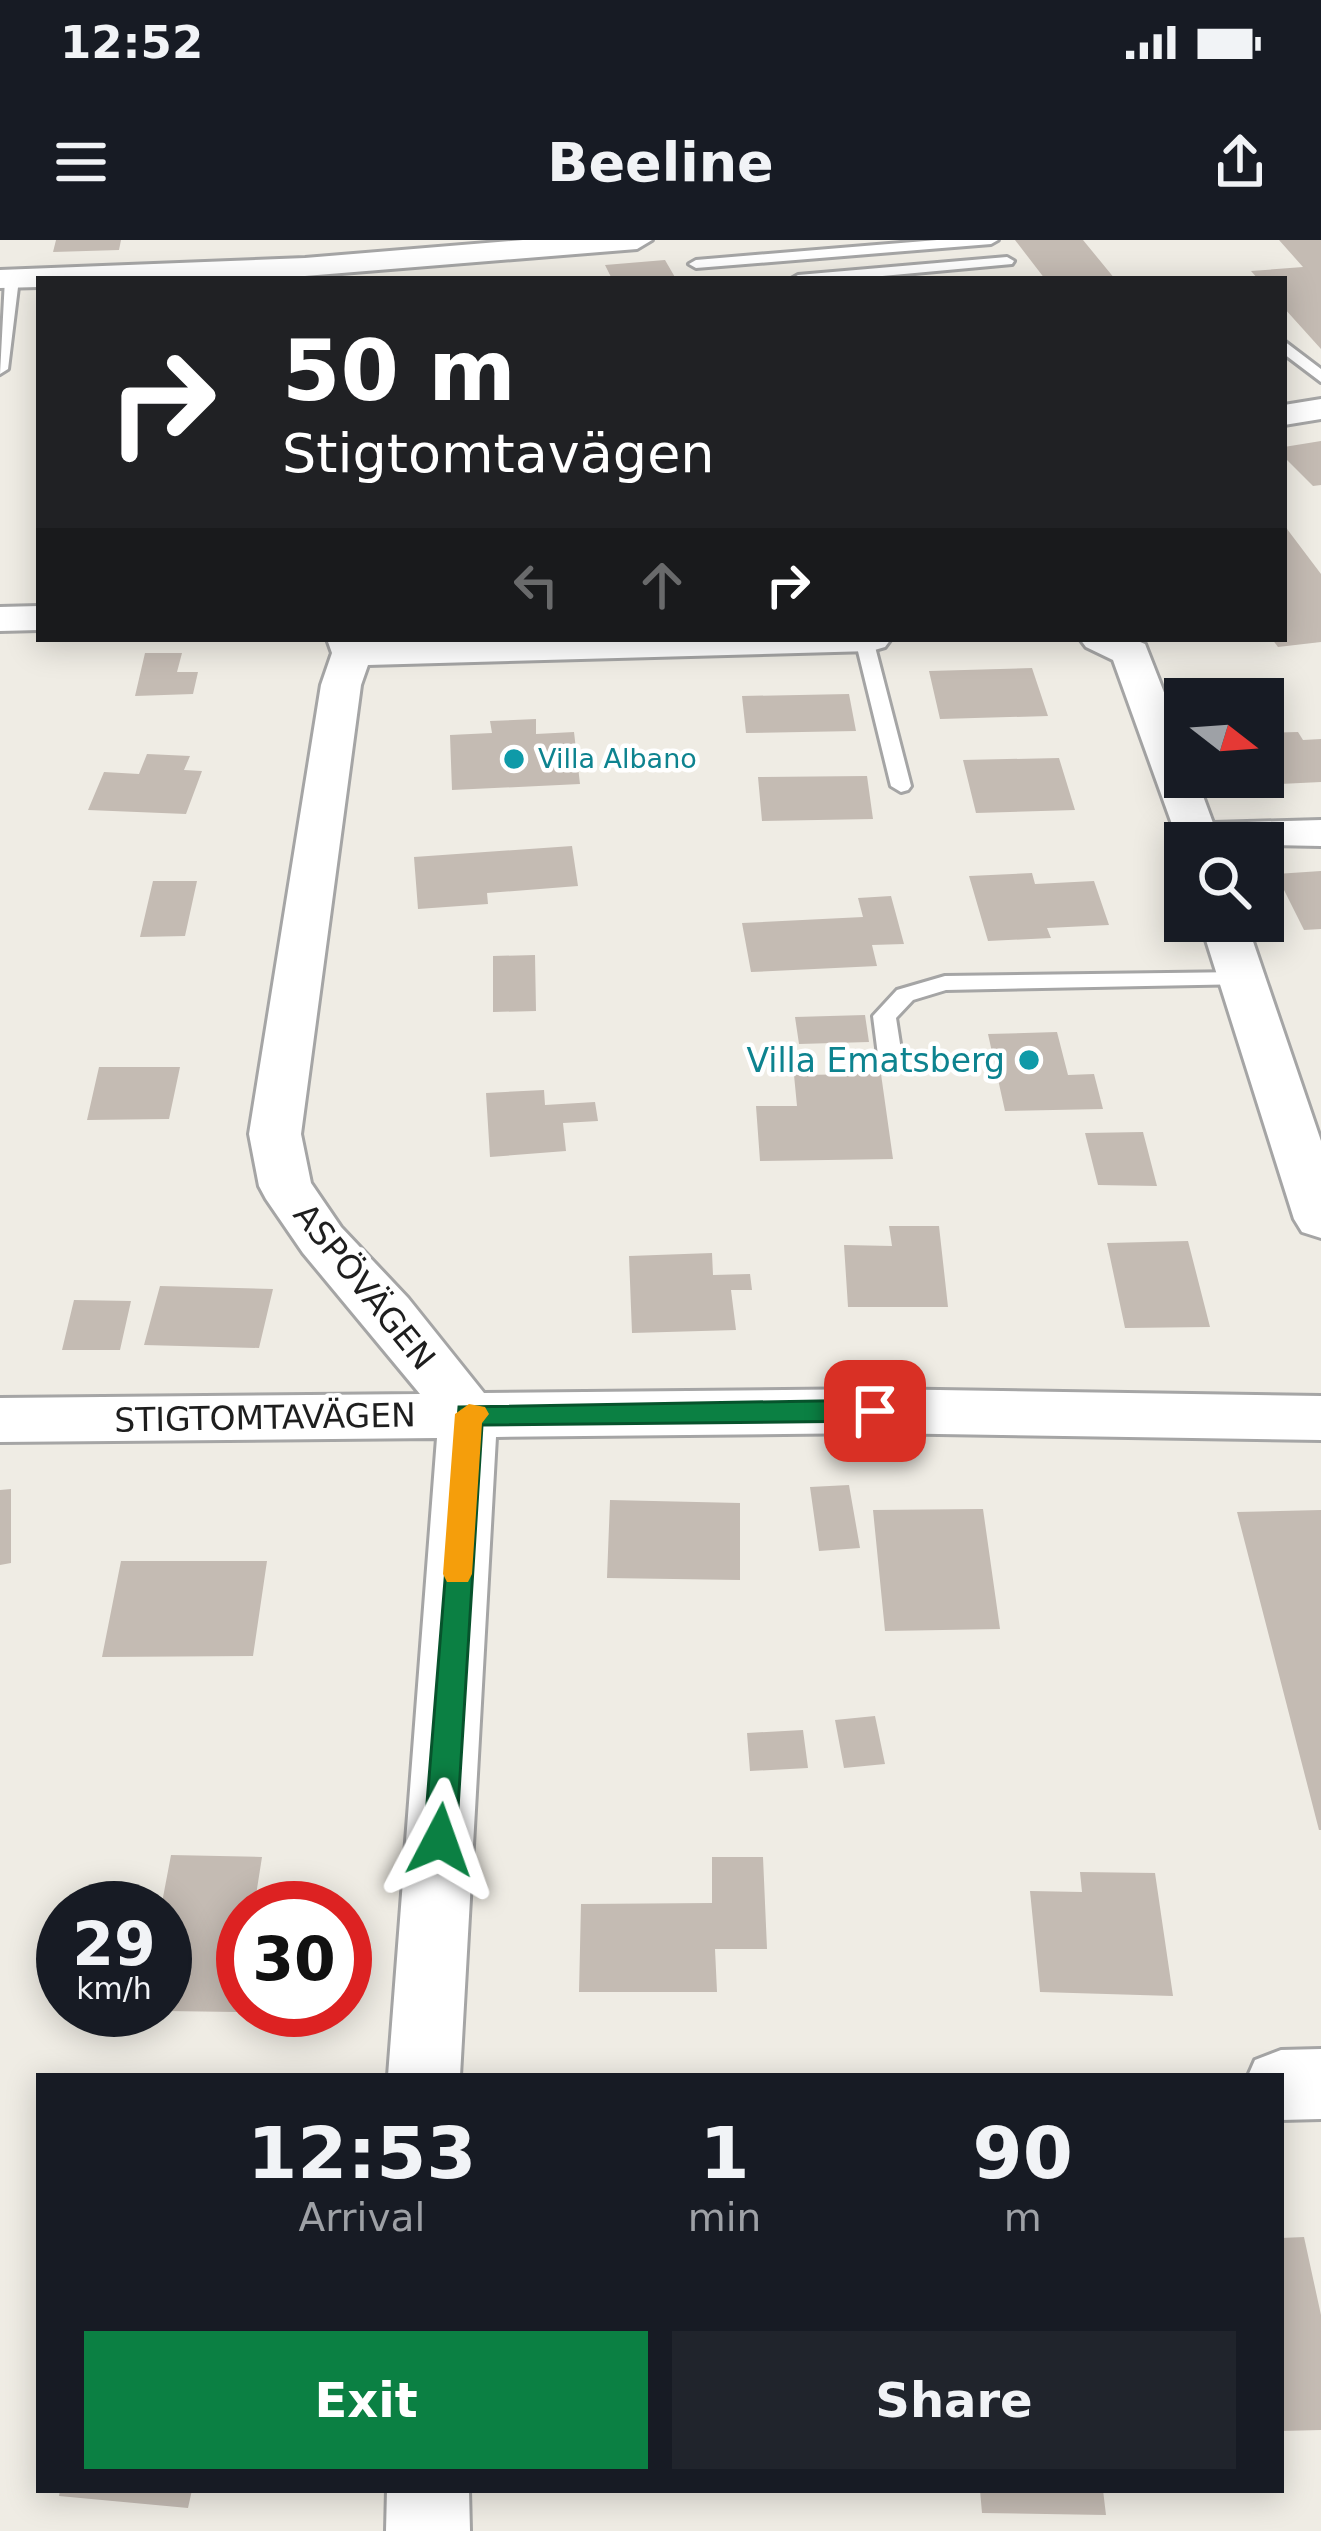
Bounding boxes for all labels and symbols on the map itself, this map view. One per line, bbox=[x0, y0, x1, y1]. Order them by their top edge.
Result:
north arrow bbox=[1164, 678, 1284, 798]
place label: Villa Albano bbox=[538, 743, 697, 774]
marker: Villa Albano bbox=[501, 746, 527, 772]
place label: Villa Ematsberg bbox=[746, 1041, 1005, 1080]
marker: Villa Ematsberg bbox=[1016, 1047, 1042, 1073]
street label: ASPÖVÄGEN bbox=[286, 1195, 444, 1377]
pin bbox=[824, 1360, 926, 1462]
street label: STIGTOMTAVÄGEN bbox=[114, 1395, 416, 1440]
position arrow bbox=[377, 1777, 503, 1903]
speed limit sign: 30 bbox=[216, 1881, 372, 2037]

